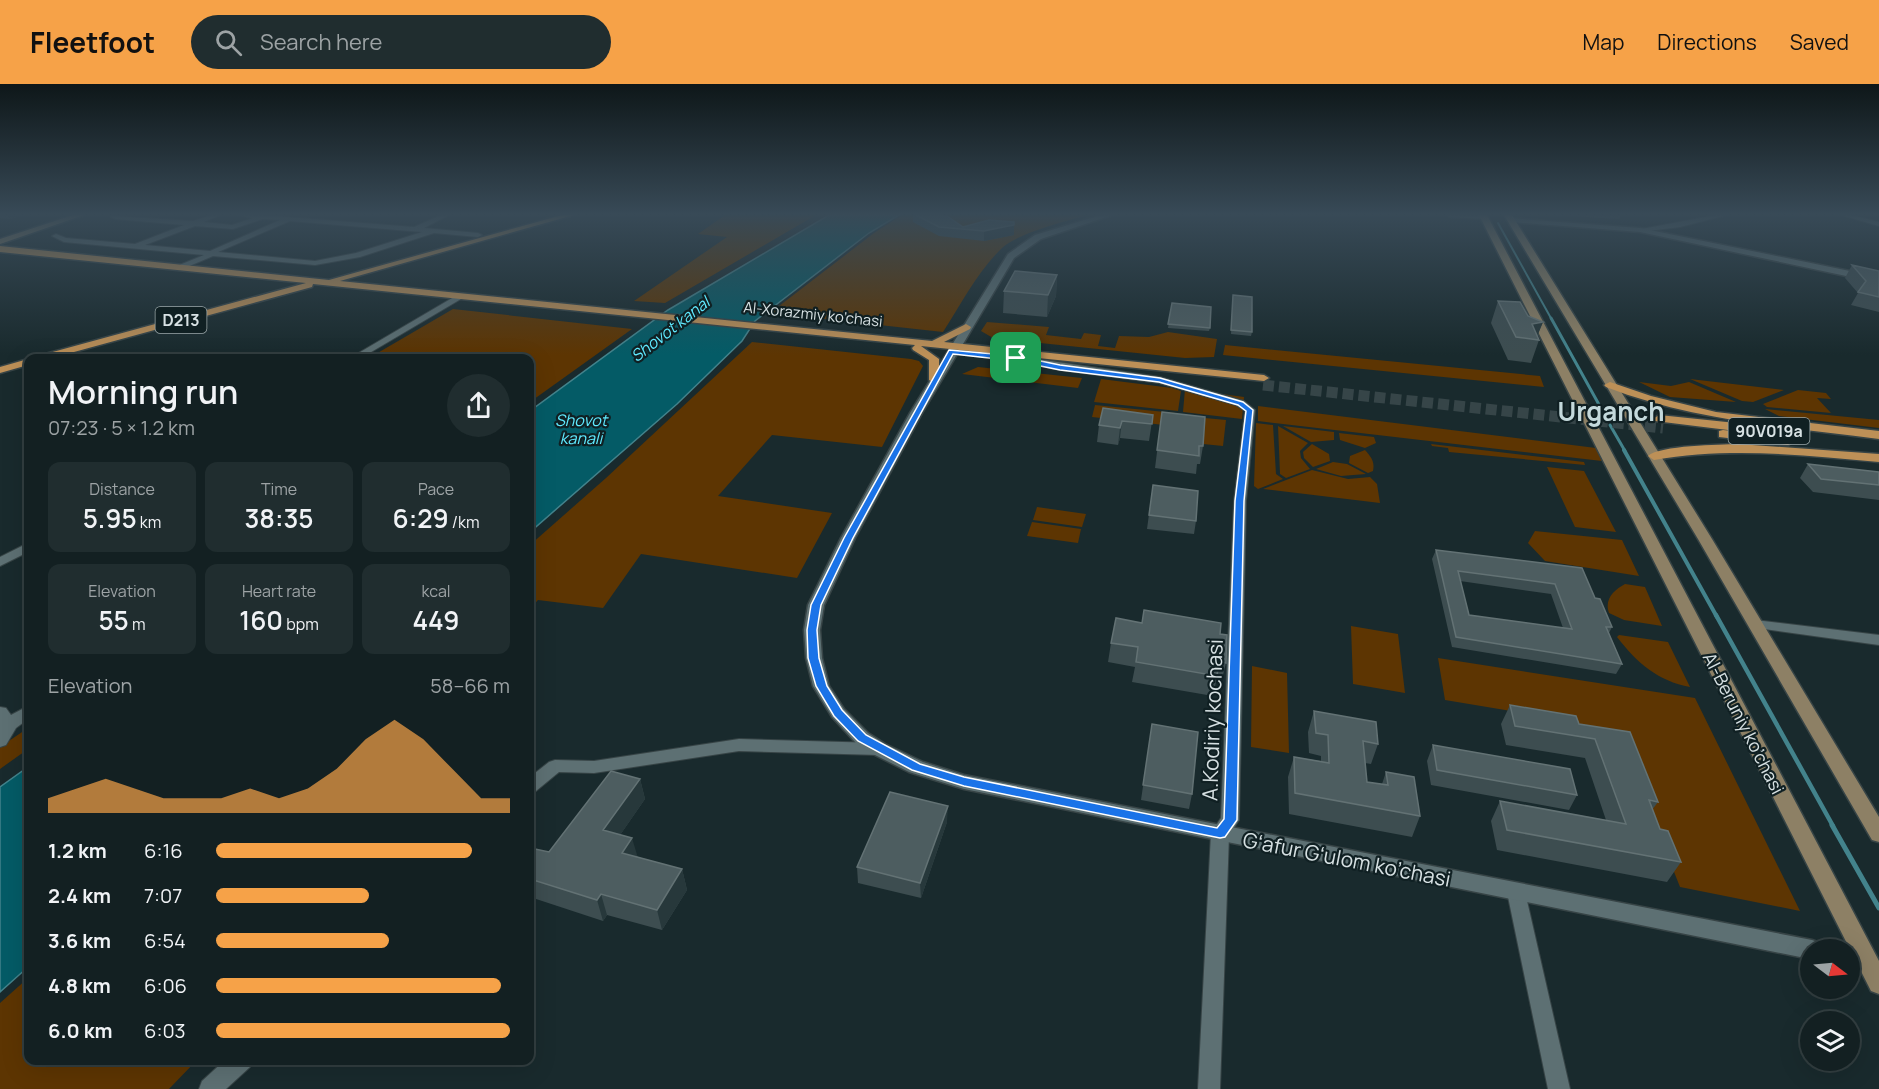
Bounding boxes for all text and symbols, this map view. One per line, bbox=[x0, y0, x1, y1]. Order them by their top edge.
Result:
search box bbox=[191, 15, 611, 69]
text: Fleetfoot bbox=[30, 23, 155, 61]
icon: search bbox=[212, 26, 245, 59]
text: Search here bbox=[260, 27, 382, 57]
text: Map bbox=[1583, 28, 1624, 56]
text: Directions bbox=[1657, 28, 1757, 56]
text: Saved bbox=[1790, 28, 1849, 56]
water label: Shovot kanal bbox=[626, 290, 716, 367]
street label: Al-Xorazmiy ko’chasi bbox=[742, 296, 884, 332]
road number: D213 bbox=[156, 307, 207, 333]
pin bbox=[990, 332, 1041, 383]
icon: arrive bbox=[999, 341, 1032, 374]
text: Morning run bbox=[48, 369, 238, 414]
button: share bbox=[447, 374, 510, 437]
district label: Urganch bbox=[1558, 393, 1664, 429]
water label: Shovot kanali bbox=[555, 409, 609, 449]
text: 07:23 · 5 × 1.2 km bbox=[48, 414, 195, 441]
road number: 90V019a bbox=[1728, 418, 1810, 444]
text: Distance bbox=[89, 478, 155, 500]
text: Time bbox=[261, 478, 297, 500]
text: Pace bbox=[418, 478, 454, 500]
text: 5.95 bbox=[83, 500, 137, 536]
text: 38:35 bbox=[244, 500, 314, 536]
text: 6:29 bbox=[392, 500, 449, 536]
text: km bbox=[137, 511, 161, 533]
text: /km bbox=[449, 511, 480, 533]
text: Elevation bbox=[88, 580, 156, 602]
text: Heart rate bbox=[242, 580, 316, 602]
text: kcal bbox=[421, 580, 451, 602]
text: 55 bbox=[98, 602, 129, 638]
text: 160 bbox=[239, 602, 283, 638]
text: 449 bbox=[413, 602, 459, 638]
text: m bbox=[129, 613, 146, 635]
text: bpm bbox=[283, 613, 319, 635]
street label: A.Kodiriy kochasi bbox=[1195, 639, 1229, 801]
street label: Al-Beruniy ko’chasi bbox=[1698, 648, 1790, 798]
text: Elevation bbox=[48, 672, 132, 699]
text: 58–66 m bbox=[430, 672, 510, 699]
street label: Gʻafur Gʻulom ko’chasi bbox=[1241, 825, 1453, 893]
text: 1.2 km bbox=[48, 837, 107, 864]
text: 6:16 bbox=[144, 837, 183, 864]
text: 2.4 km bbox=[48, 882, 111, 909]
text: 7:07 bbox=[144, 882, 182, 909]
text: 3.6 km bbox=[48, 927, 111, 954]
text: 6:54 bbox=[144, 927, 186, 954]
north arrow bbox=[1800, 939, 1860, 999]
map controls bbox=[1800, 939, 1860, 1071]
text: 4.8 km bbox=[48, 972, 111, 999]
text: 6:06 bbox=[144, 972, 187, 999]
button: layers bbox=[1800, 1011, 1860, 1071]
text: 6.0 km bbox=[48, 1017, 112, 1044]
text: 6:03 bbox=[144, 1017, 186, 1044]

